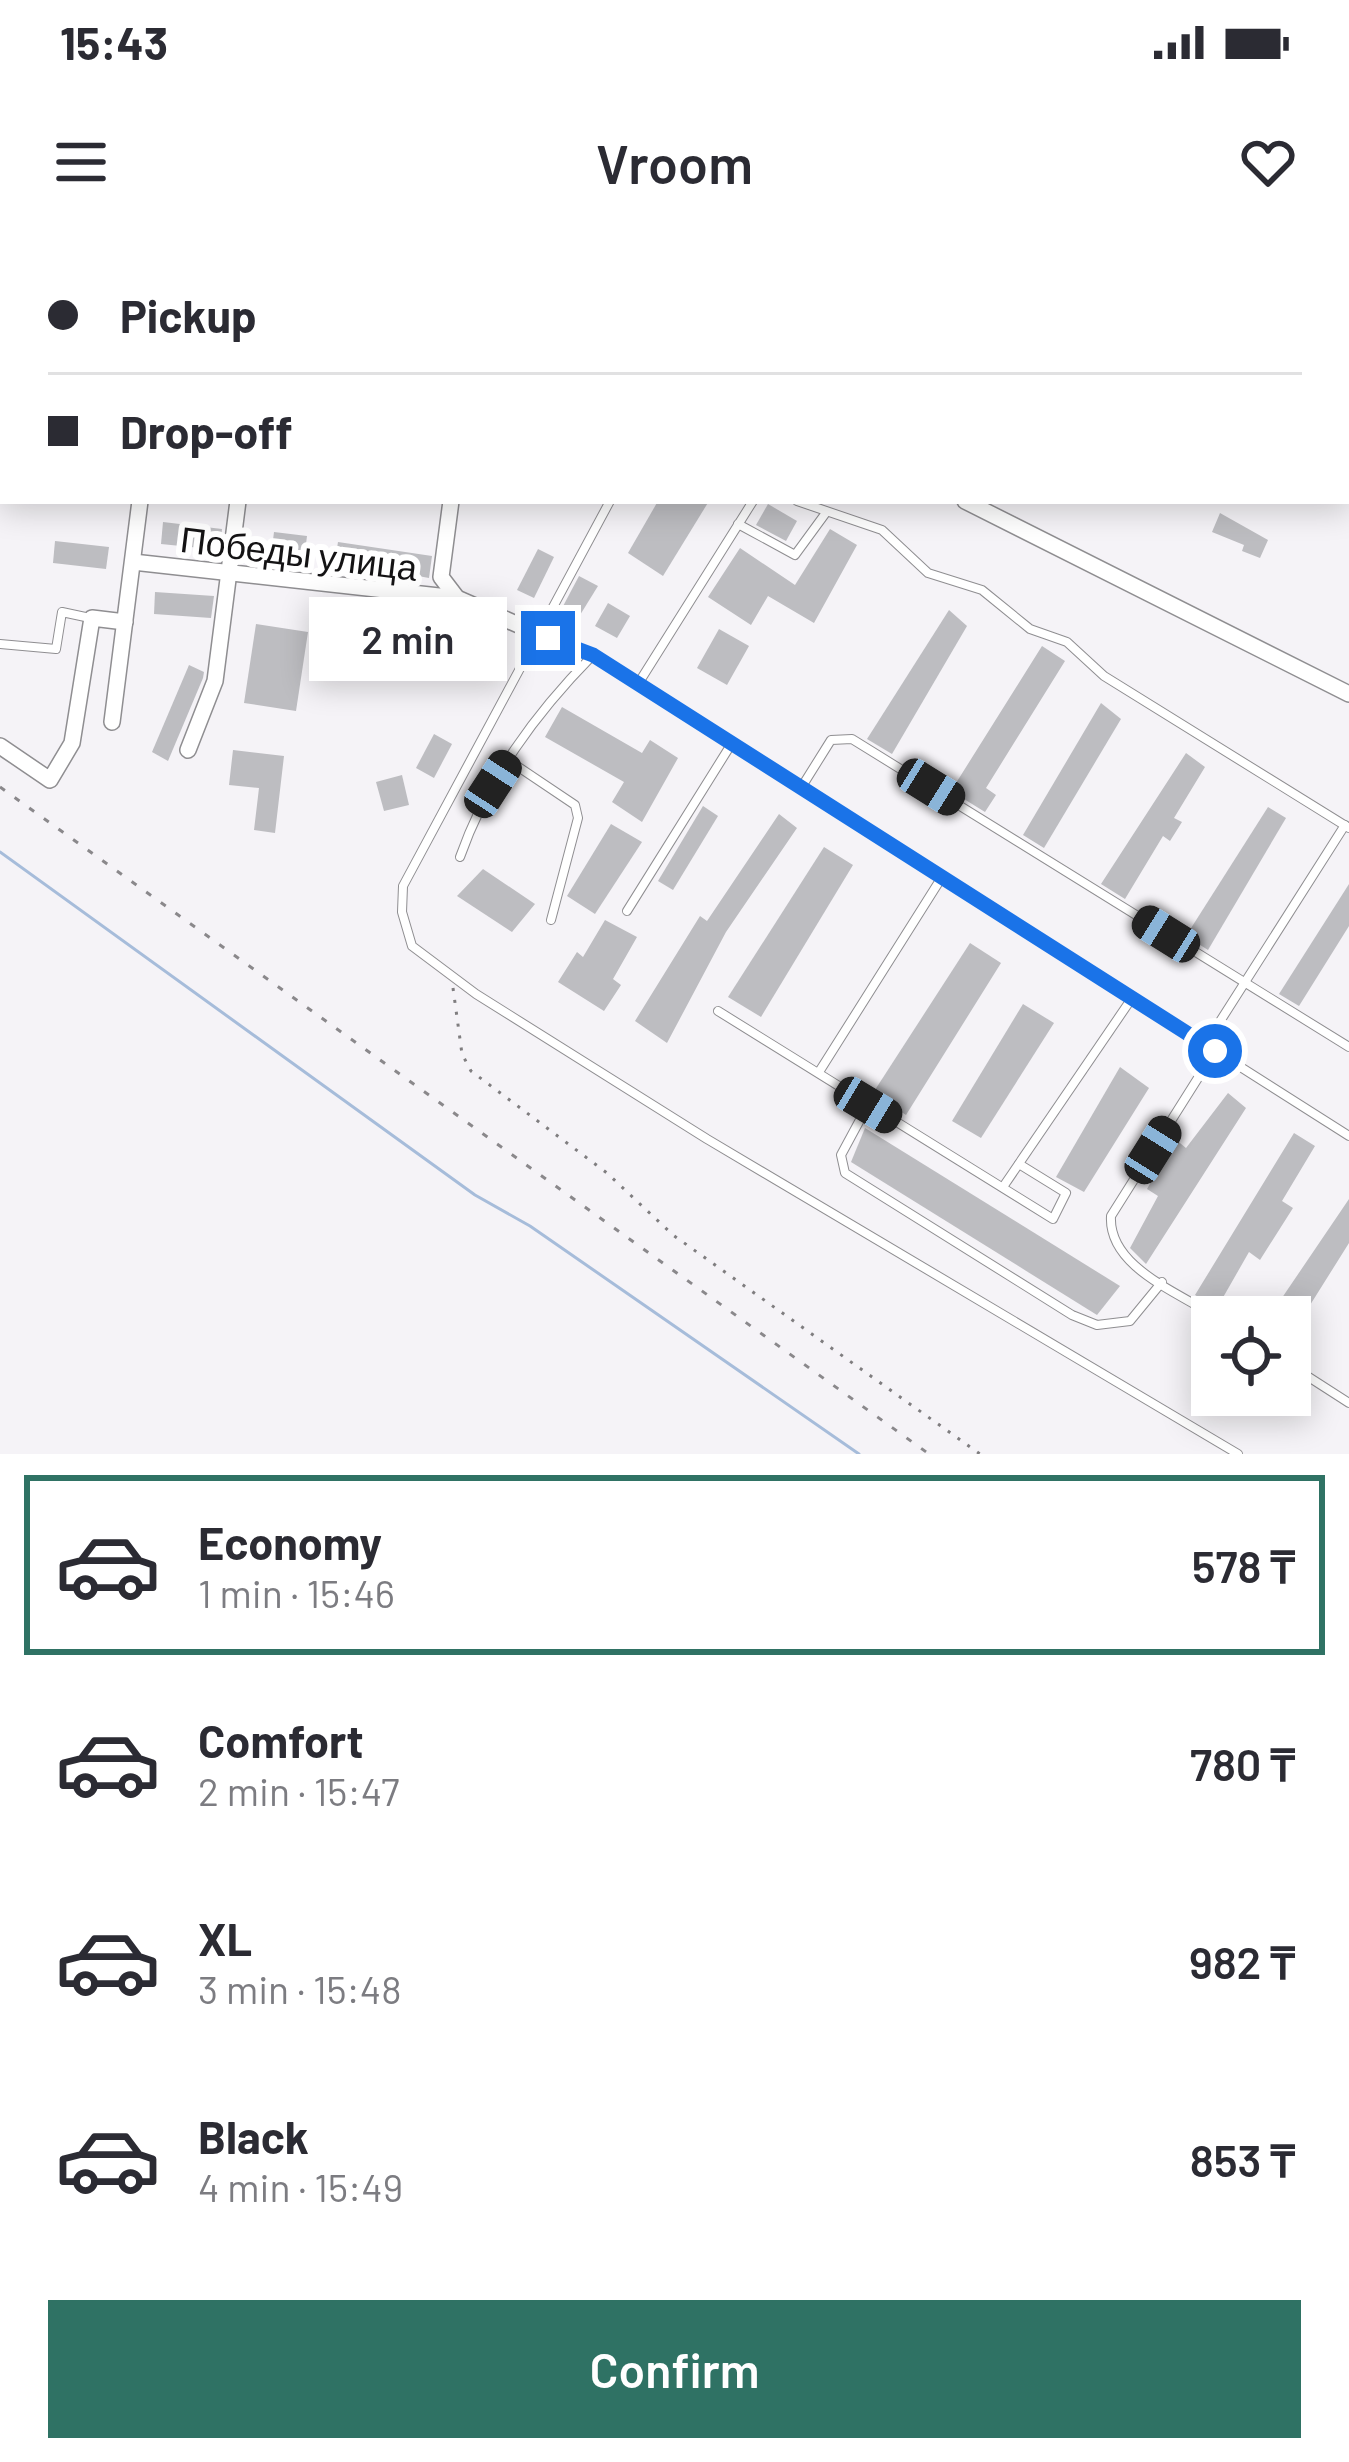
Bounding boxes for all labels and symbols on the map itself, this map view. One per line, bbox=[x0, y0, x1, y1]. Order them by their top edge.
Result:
street label: Победы улица bbox=[178, 516, 421, 589]
callout: 2 min bbox=[308, 596, 506, 680]
route end bbox=[521, 611, 575, 665]
car bbox=[458, 744, 528, 824]
car bbox=[891, 753, 971, 821]
car bbox=[1126, 900, 1206, 968]
route start bbox=[1188, 1024, 1242, 1078]
car bbox=[828, 1071, 908, 1139]
car bbox=[1119, 1110, 1187, 1190]

